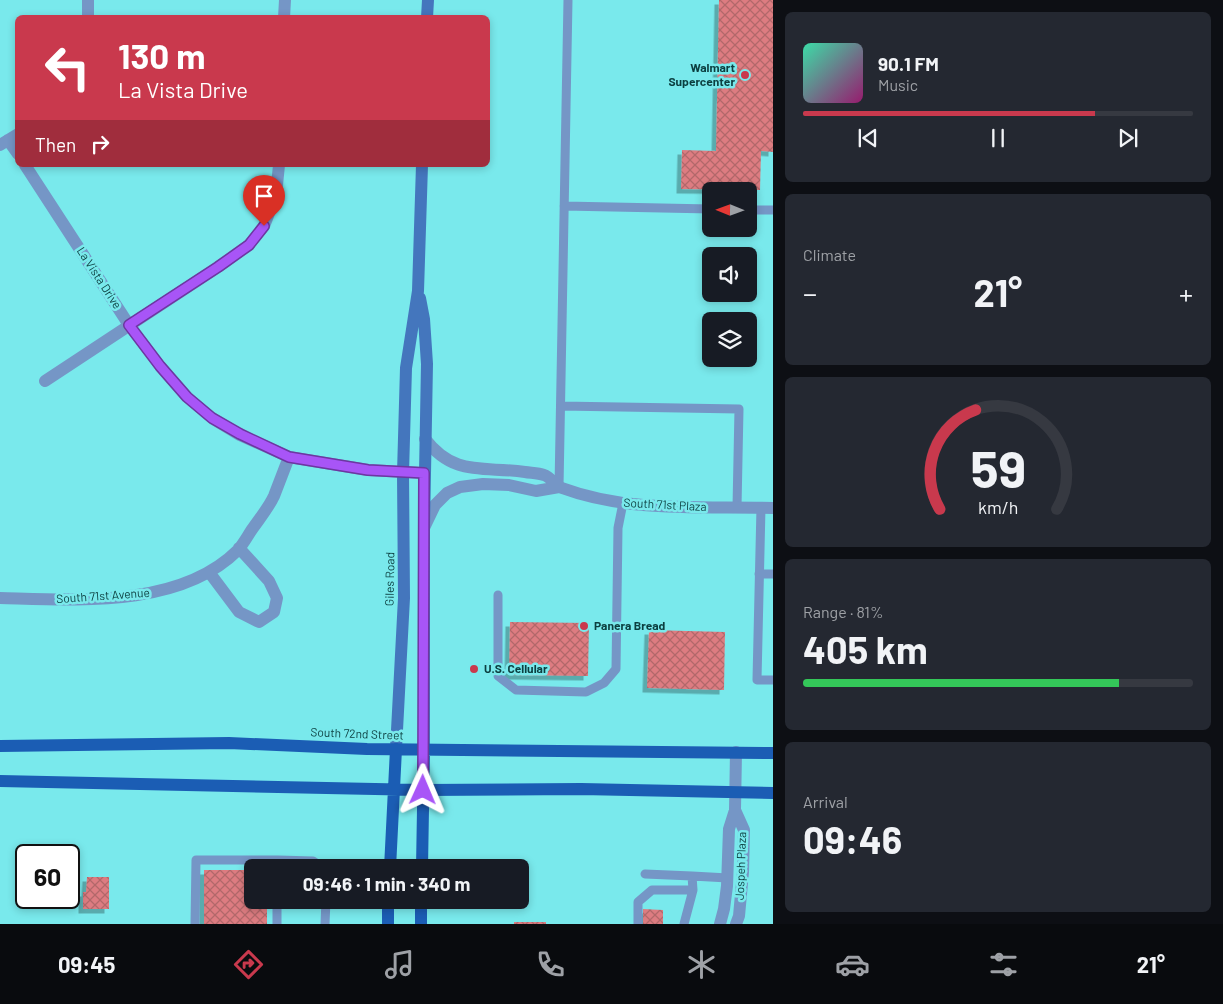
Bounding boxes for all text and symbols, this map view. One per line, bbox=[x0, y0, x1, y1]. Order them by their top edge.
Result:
text: 130 m bbox=[118, 34, 205, 76]
icon: left bbox=[35, 35, 100, 100]
text: 90.1 FM bbox=[878, 52, 939, 75]
place label: Walmart Supercenter bbox=[668, 60, 735, 88]
marker: Walmart Supercenter bbox=[739, 69, 751, 81]
text: Music bbox=[878, 75, 918, 94]
text: La Vista Drive bbox=[118, 76, 248, 102]
icon: previous bbox=[854, 124, 882, 152]
icon: pause bbox=[984, 124, 1012, 152]
icon: next bbox=[1114, 124, 1142, 152]
icon: right bbox=[86, 130, 114, 158]
text: Then bbox=[35, 133, 76, 156]
pin bbox=[243, 175, 285, 226]
icon: arrive bbox=[250, 182, 278, 210]
north arrow bbox=[702, 182, 758, 238]
map controls bbox=[702, 182, 757, 367]
street label: La Vista Drive bbox=[75, 244, 125, 311]
text: Climate bbox=[803, 245, 856, 264]
button: sound bbox=[702, 247, 757, 302]
text: 21° bbox=[974, 269, 1022, 315]
text: − bbox=[803, 276, 817, 310]
text: + bbox=[1179, 276, 1193, 310]
button: layers bbox=[702, 312, 757, 367]
text: 59 bbox=[970, 436, 1026, 498]
street label: South 71st Plaza bbox=[623, 495, 707, 513]
text: km/h bbox=[978, 496, 1018, 518]
street label: Giles Road bbox=[382, 552, 396, 606]
street label: South 71st Avenue bbox=[56, 585, 150, 605]
text: Range · 81% bbox=[803, 602, 884, 621]
place label: Panera Bread bbox=[594, 618, 665, 632]
marker: Panera Bread bbox=[578, 620, 590, 632]
text: 405 km bbox=[803, 626, 928, 672]
place label: U.S. Cellular bbox=[484, 661, 548, 675]
marker: U.S. Cellular bbox=[468, 663, 480, 675]
street label: South 72nd Street bbox=[310, 724, 404, 742]
position arrow bbox=[396, 763, 448, 815]
text: Arrival bbox=[803, 792, 848, 811]
text: 09:46 bbox=[803, 816, 902, 862]
street label: Jospeh Plaza bbox=[732, 831, 748, 900]
speed limit sign: 60 bbox=[15, 844, 80, 909]
text: 09:46 · 1 min · 340 m bbox=[303, 872, 470, 895]
icon: directions bbox=[231, 947, 266, 982]
icon: music bbox=[382, 947, 417, 982]
icon: phone bbox=[533, 947, 568, 982]
icon: climate bbox=[684, 947, 719, 982]
icon: car bbox=[835, 947, 870, 982]
icon: filters bbox=[986, 947, 1021, 982]
text: 09:45 bbox=[58, 951, 115, 977]
text: 21° bbox=[1137, 951, 1165, 977]

